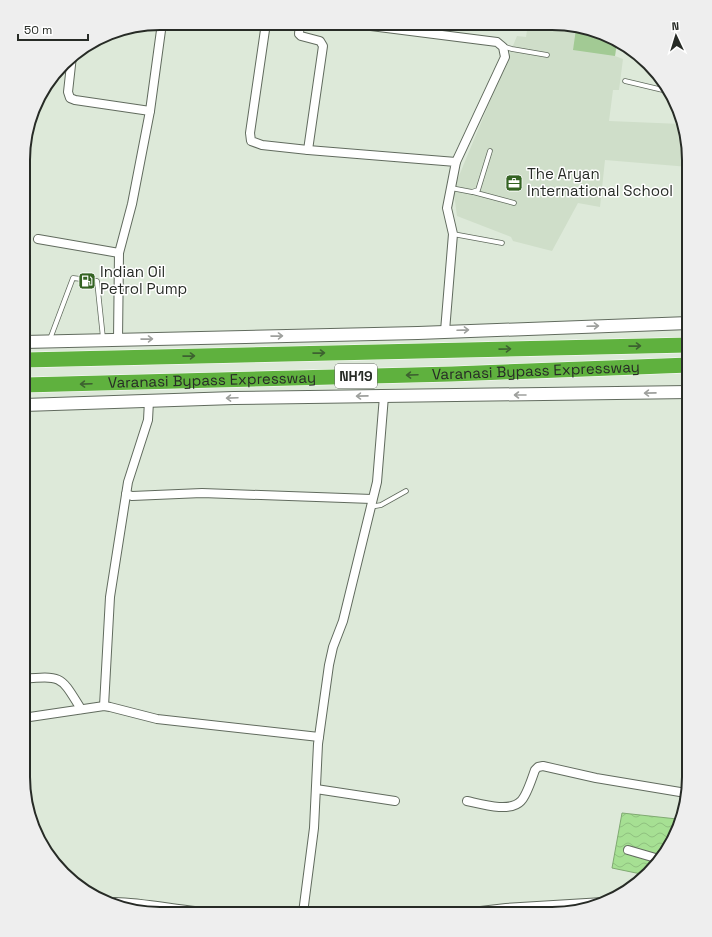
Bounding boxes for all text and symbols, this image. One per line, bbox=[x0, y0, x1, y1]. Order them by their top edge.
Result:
scale bar bbox=[18, 16, 88, 42]
north arrow bbox=[656, 16, 696, 56]
text: N bbox=[671, 19, 679, 33]
text: 50 m bbox=[24, 22, 52, 38]
place label: The Aryan International School bbox=[527, 164, 673, 200]
office icon: The Aryan International School bbox=[504, 173, 524, 193]
place label: Indian Oil Petrol Pump bbox=[100, 262, 187, 298]
fuel station icon: Indian Oil Petrol Pump bbox=[77, 271, 97, 291]
one-way arrow bbox=[586, 322, 599, 330]
one-way arrow bbox=[456, 327, 469, 334]
one-way arrow bbox=[270, 332, 283, 340]
one-way arrow bbox=[140, 335, 153, 343]
one-way arrow bbox=[628, 342, 641, 350]
one-way arrow bbox=[498, 345, 511, 353]
one-way arrow bbox=[312, 349, 325, 357]
one-way arrow bbox=[182, 352, 195, 360]
street label: Varanasi Bypass Expressway bbox=[431, 357, 640, 384]
road number: NH19 bbox=[335, 364, 377, 388]
street label: Varanasi Bypass Expressway bbox=[108, 367, 316, 392]
one-way arrow bbox=[406, 371, 419, 379]
one-way arrow bbox=[80, 380, 93, 387]
one-way arrow bbox=[644, 389, 657, 397]
one-way arrow bbox=[514, 391, 527, 399]
one-way arrow bbox=[356, 392, 369, 400]
one-way arrow bbox=[226, 395, 239, 402]

